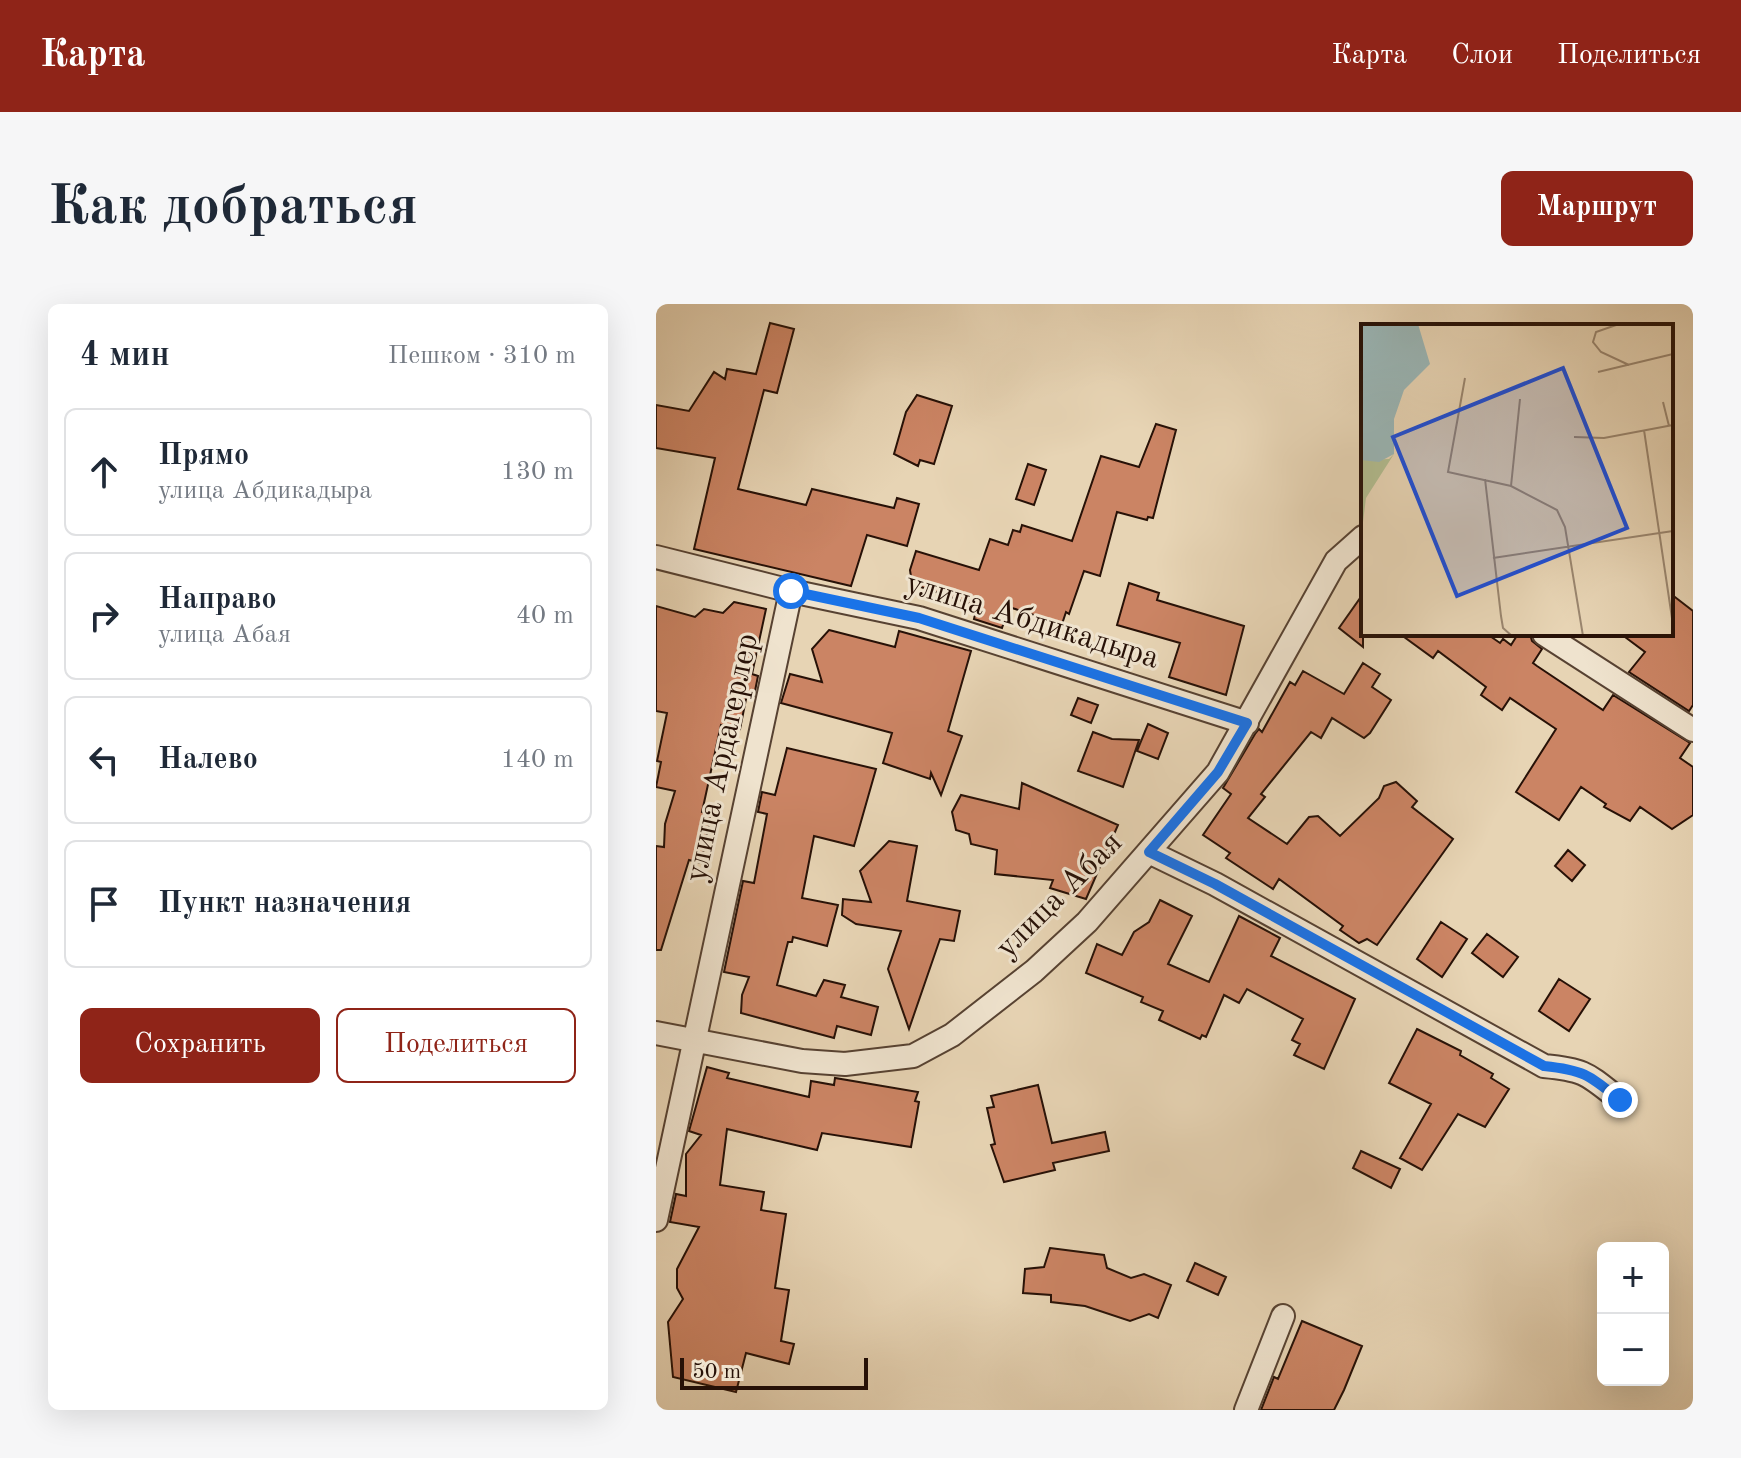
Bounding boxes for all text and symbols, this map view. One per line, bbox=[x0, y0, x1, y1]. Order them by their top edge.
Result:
text: Карта bbox=[40, 37, 146, 75]
text: Карта bbox=[1331, 42, 1407, 70]
text: Слои bbox=[1451, 42, 1513, 70]
text: Поделиться bbox=[1557, 42, 1701, 70]
button: Маршрут bbox=[1501, 171, 1693, 246]
text: Как добраться bbox=[48, 180, 418, 236]
inset map bbox=[1361, 324, 1673, 636]
text: 4 мин bbox=[80, 339, 170, 373]
text: Пешком · 310 m bbox=[388, 343, 576, 369]
text: Прямо bbox=[158, 441, 249, 471]
icon: ahead bbox=[82, 450, 126, 494]
text: 130 m bbox=[501, 459, 574, 485]
text: улица Абдикадыра bbox=[158, 478, 372, 504]
street label: улица Абдикадыра bbox=[901, 568, 1163, 676]
route start bbox=[773, 573, 809, 609]
text: Направо bbox=[158, 585, 277, 615]
icon: right bbox=[82, 594, 126, 638]
text: 40 m bbox=[516, 603, 574, 629]
text: улица Абая bbox=[158, 622, 291, 648]
street label: улица Ардагерлер bbox=[681, 631, 765, 885]
icon: left bbox=[82, 738, 126, 782]
text: Налево bbox=[158, 745, 258, 775]
text: 140 m bbox=[501, 747, 574, 773]
street label: улица Абая bbox=[991, 827, 1129, 965]
icon: arrive bbox=[82, 882, 126, 926]
text: Пункт назначения bbox=[158, 889, 411, 919]
button: Сохранить bbox=[80, 1008, 320, 1083]
button: Поделиться bbox=[336, 1008, 576, 1083]
route end bbox=[1602, 1082, 1638, 1118]
map controls bbox=[1597, 1242, 1669, 1386]
button: + bbox=[1597, 1242, 1669, 1314]
button: − bbox=[1597, 1314, 1669, 1386]
scale bar bbox=[680, 1354, 868, 1390]
text: 50 m bbox=[692, 1361, 741, 1383]

